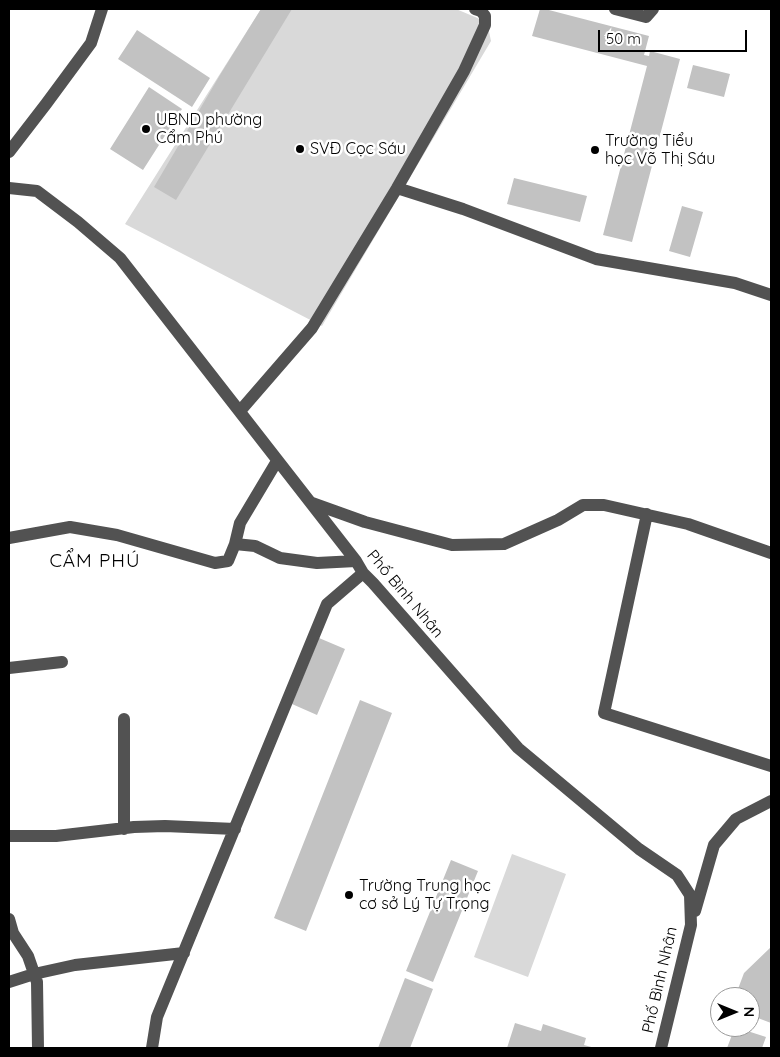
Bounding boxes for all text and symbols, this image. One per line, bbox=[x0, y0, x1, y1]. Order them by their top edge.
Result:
scale bar bbox=[600, 20, 749, 52]
text: 50 m bbox=[606, 29, 641, 48]
place label: UBND phường Cẩm Phú bbox=[156, 110, 262, 148]
marker: UBND phường Cẩm Phú bbox=[140, 123, 152, 135]
place label: Trường Tiểu học Võ Thị Sáu bbox=[605, 131, 715, 169]
place label: SVĐ Cọc Sáu bbox=[310, 139, 406, 159]
marker: SVĐ Cọc Sáu bbox=[294, 143, 306, 155]
marker: Trường Tiểu học Võ Thị Sáu bbox=[589, 144, 601, 156]
street label: Phố Bình Nhân bbox=[363, 546, 447, 642]
district label: CẨM PHÚ bbox=[49, 550, 141, 572]
place label: Trường Trung học cơ sở Lý Tự Trọng bbox=[359, 876, 491, 914]
marker: Trường Trung học cơ sở Lý Tự Trọng bbox=[343, 889, 355, 901]
street label: Phố Bình Nhân bbox=[638, 925, 682, 1035]
north arrow bbox=[710, 987, 760, 1037]
text: N bbox=[740, 1007, 758, 1017]

